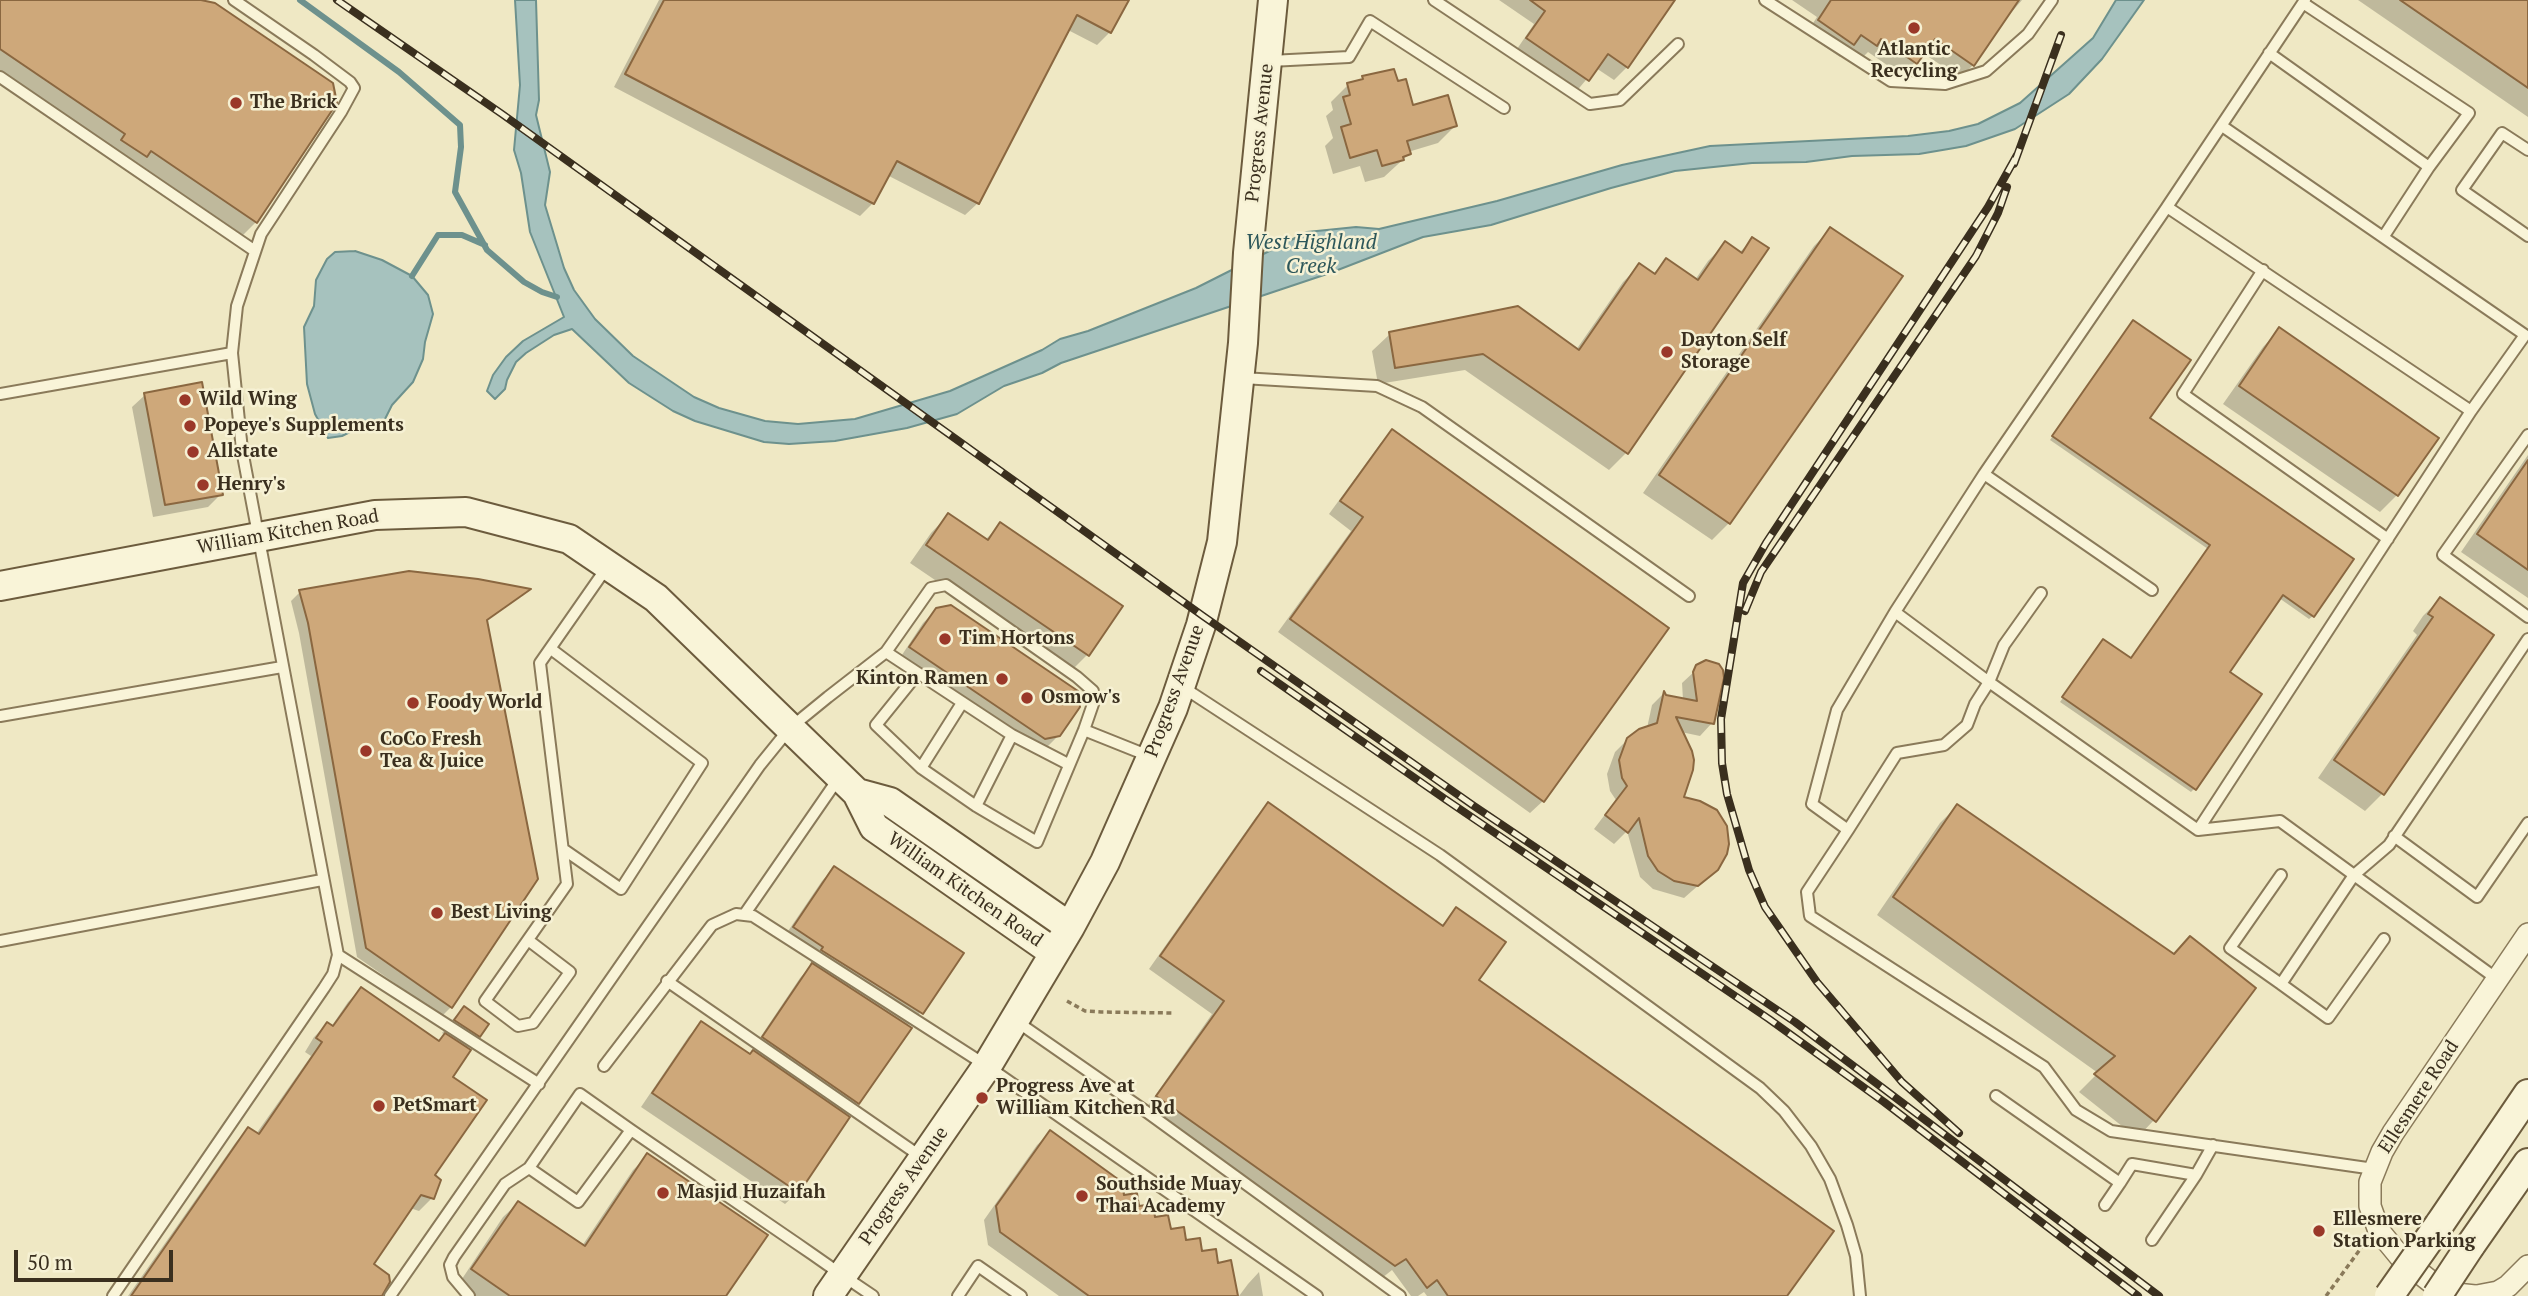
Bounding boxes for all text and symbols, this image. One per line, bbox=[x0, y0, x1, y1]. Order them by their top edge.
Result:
marker: Atlantic Recycling bbox=[1906, 20, 1922, 36]
place label: Atlantic Recycling bbox=[1871, 39, 1957, 83]
street label: Progress Avenue bbox=[1241, 63, 1279, 203]
place label: The Brick bbox=[250, 92, 337, 114]
marker: The Brick bbox=[228, 95, 244, 111]
water label: West Highland Creek bbox=[1245, 230, 1377, 280]
place label: Dayton Self Storage bbox=[1681, 330, 1786, 374]
marker: Dayton Self Storage bbox=[1659, 344, 1675, 360]
place label: Wild Wing bbox=[199, 389, 297, 411]
marker: Wild Wing bbox=[177, 392, 193, 408]
place label: Popeye's Supplements bbox=[204, 415, 404, 437]
marker: Popeye's Supplements bbox=[182, 418, 198, 434]
place label: Allstate bbox=[207, 441, 278, 463]
marker: Allstate bbox=[185, 444, 201, 460]
place label: Henry's bbox=[217, 474, 285, 496]
marker: Henry's bbox=[195, 477, 211, 493]
street label: William Kitchen Road bbox=[195, 505, 381, 559]
street label: Progress Avenue bbox=[1140, 622, 1210, 760]
place label: Tim Hortons bbox=[959, 628, 1074, 650]
marker: Tim Hortons bbox=[937, 631, 953, 647]
place label: Kinton Ramen bbox=[856, 668, 988, 690]
marker: Kinton Ramen bbox=[994, 671, 1010, 687]
place label: Osmow's bbox=[1041, 687, 1120, 709]
marker: Osmow's bbox=[1019, 690, 1035, 706]
place label: Foody World bbox=[427, 692, 542, 714]
marker: Foody World bbox=[405, 695, 421, 711]
place label: CoCo Fresh Tea & Juice bbox=[380, 729, 484, 773]
marker: CoCo Fresh Tea & Juice bbox=[358, 743, 374, 759]
street label: William Kitchen Road bbox=[883, 828, 1047, 952]
place label: Best Living bbox=[451, 902, 552, 924]
marker: Best Living bbox=[429, 905, 445, 921]
street label: Ellesmere Road bbox=[2374, 1036, 2464, 1158]
place label: Progress Ave at William Kitchen Rd bbox=[996, 1076, 1175, 1120]
marker: Progress Ave at William Kitchen Rd bbox=[974, 1090, 990, 1106]
place label: PetSmart bbox=[393, 1095, 477, 1117]
marker: PetSmart bbox=[371, 1098, 387, 1114]
street label: Progress Avenue bbox=[855, 1122, 953, 1250]
place label: Southside Muay Thai Academy bbox=[1096, 1174, 1241, 1218]
place label: Masjid Huzaifah bbox=[677, 1182, 826, 1204]
marker: Masjid Huzaifah bbox=[655, 1185, 671, 1201]
marker: Southside Muay Thai Academy bbox=[1074, 1188, 1090, 1204]
place label: Ellesmere Station Parking bbox=[2333, 1209, 2475, 1253]
marker: Ellesmere Station Parking bbox=[2311, 1223, 2327, 1239]
scale bar bbox=[18, 1236, 177, 1280]
text: 50 m bbox=[27, 1248, 73, 1276]

